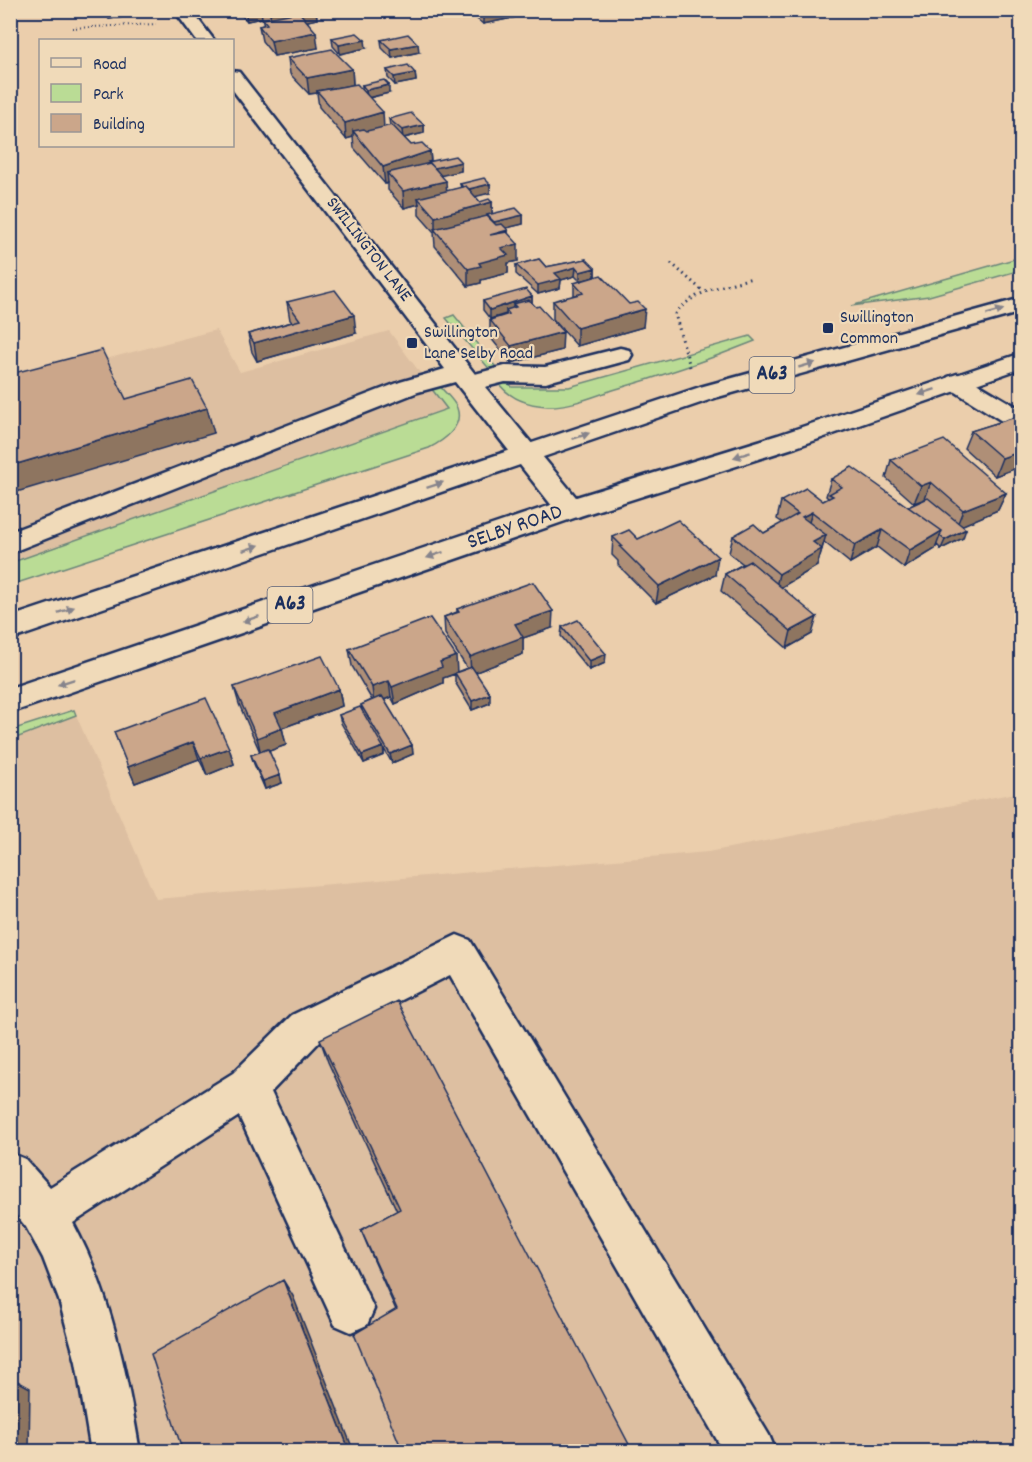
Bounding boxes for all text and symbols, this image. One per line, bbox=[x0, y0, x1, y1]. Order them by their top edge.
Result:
legend bbox=[39, 39, 234, 147]
text: Road bbox=[93, 53, 127, 78]
text: Park bbox=[93, 83, 124, 108]
text: Building bbox=[93, 113, 145, 138]
street label: SWILLINGTON LANE bbox=[319, 192, 417, 308]
place label: Swillington Common bbox=[840, 306, 914, 352]
one-way arrow bbox=[986, 307, 1004, 316]
place label: Swillington Lane Selby Road bbox=[424, 321, 533, 367]
marker: Swillington Common bbox=[821, 321, 835, 335]
marker: Swillington Lane Selby Road bbox=[405, 336, 419, 350]
road number: A63 bbox=[750, 357, 794, 393]
one-way arrow bbox=[798, 360, 816, 369]
one-way arrow bbox=[917, 388, 935, 398]
one-way arrow bbox=[572, 431, 590, 440]
one-way arrow bbox=[733, 451, 751, 460]
one-way arrow bbox=[426, 480, 444, 490]
street label: SELBY ROAD bbox=[463, 497, 567, 559]
one-way arrow bbox=[242, 542, 260, 552]
one-way arrow bbox=[426, 551, 444, 561]
road number: A63 bbox=[268, 587, 312, 623]
one-way arrow bbox=[57, 605, 75, 614]
one-way arrow bbox=[242, 614, 260, 624]
one-way arrow bbox=[57, 678, 75, 687]

